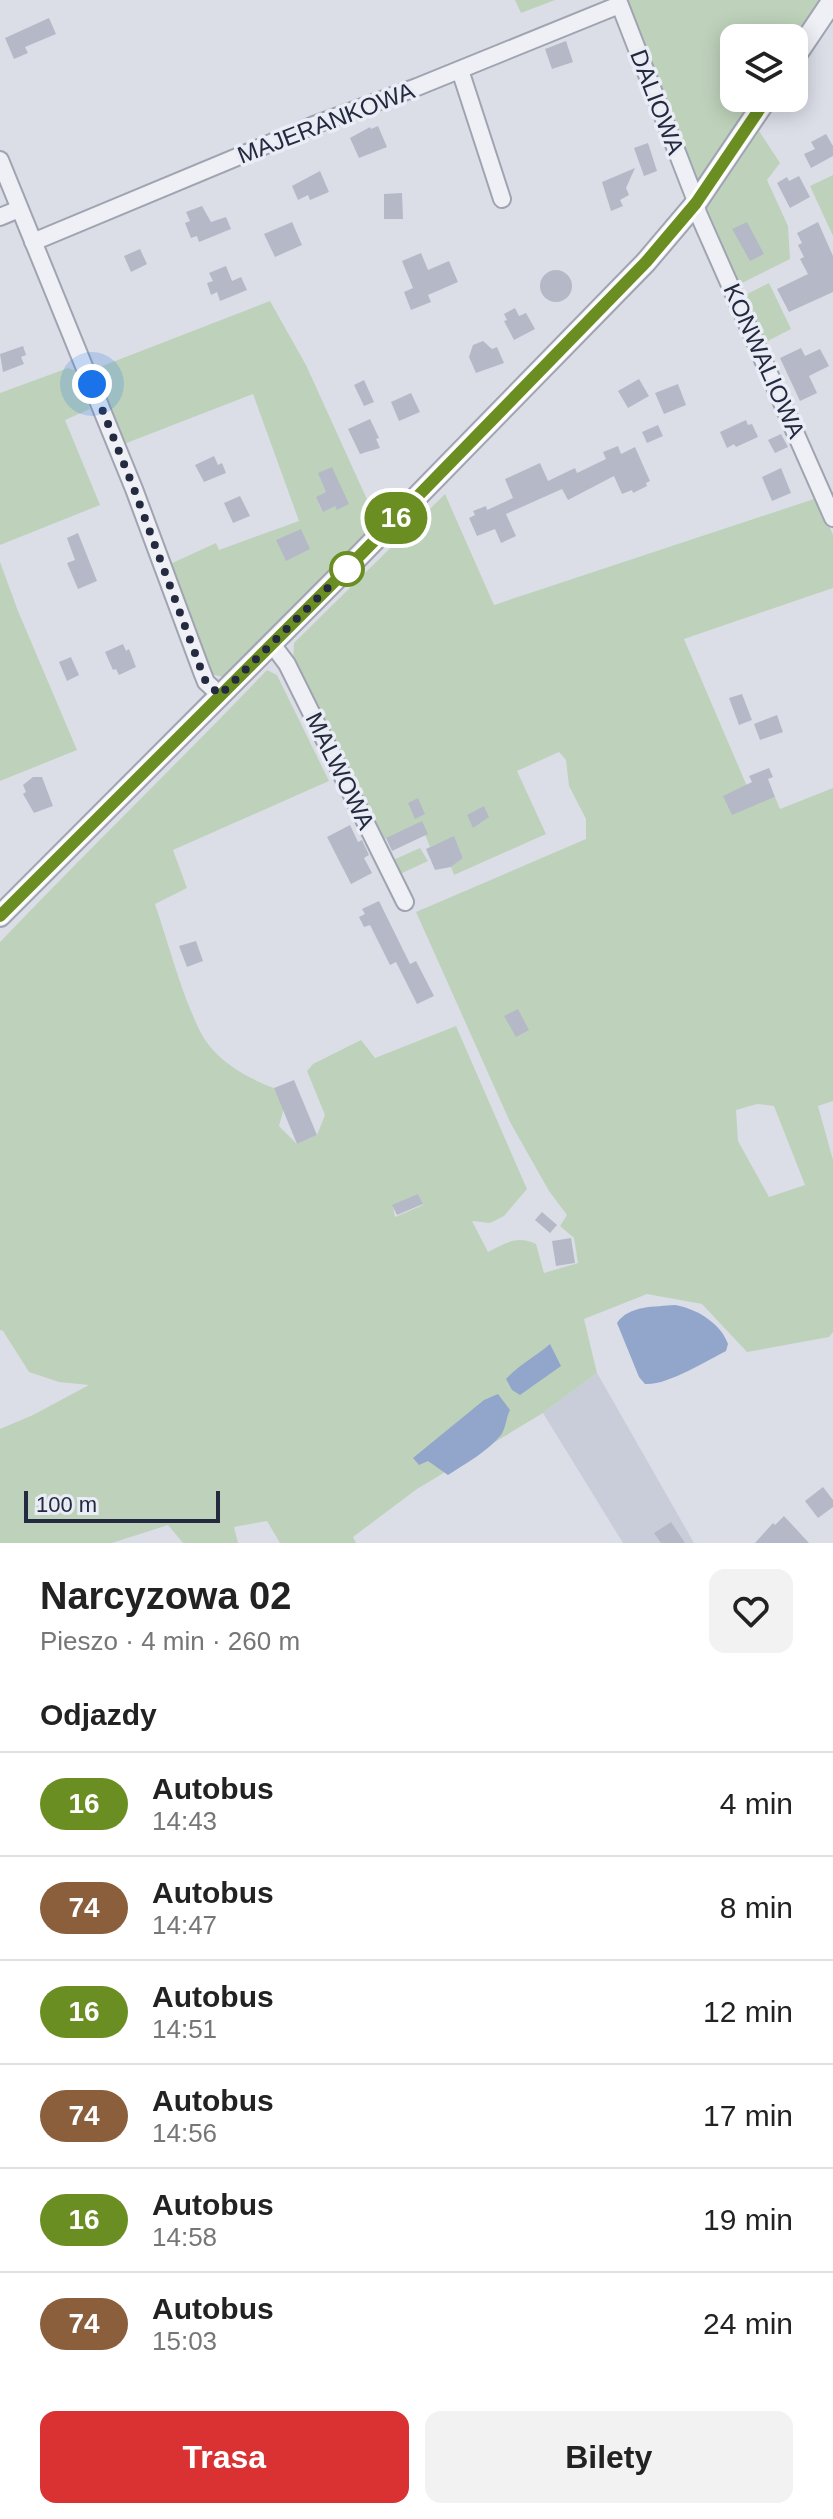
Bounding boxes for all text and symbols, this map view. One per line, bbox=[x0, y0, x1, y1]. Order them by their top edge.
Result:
map controls bbox=[720, 24, 808, 112]
button: layers bbox=[720, 24, 808, 112]
street label: DALIOWA bbox=[625, 46, 690, 158]
street label: MAJERANKOWA bbox=[234, 76, 418, 169]
street label: KONWALIOWA bbox=[718, 279, 811, 442]
your location bbox=[72, 364, 112, 404]
line badge: 16 bbox=[360, 492, 432, 544]
text: 16 bbox=[380, 502, 412, 533]
unlabelled marker bbox=[330, 552, 364, 586]
street label: MALWOWA bbox=[301, 708, 380, 834]
scale bar bbox=[24, 1487, 220, 1523]
text: 100 m bbox=[36, 1492, 97, 1517]
button: heart bbox=[709, 1569, 793, 1653]
text: Narcyzowa 02 bbox=[40, 1575, 291, 1617]
text: Pieszo · 4 min · 260 m bbox=[40, 1626, 300, 1656]
text: Odjazdy bbox=[40, 1698, 157, 1731]
text: Autobus bbox=[152, 1772, 274, 1805]
text: 4 min bbox=[720, 1787, 793, 1820]
text: 16 bbox=[68, 1788, 100, 1819]
text: 14:43 bbox=[152, 1806, 217, 1836]
text: Autobus bbox=[152, 1876, 274, 1909]
text: 8 min bbox=[720, 1891, 793, 1924]
text: 74 bbox=[68, 1892, 100, 1923]
text: 14:47 bbox=[152, 1910, 217, 1940]
text: Autobus bbox=[152, 1980, 274, 2013]
text: 12 min bbox=[703, 1995, 793, 2028]
text: 16 bbox=[68, 1996, 100, 2027]
text: 14:51 bbox=[152, 2014, 217, 2044]
text: Autobus bbox=[152, 2084, 274, 2117]
text: 17 min bbox=[703, 2099, 793, 2132]
text: 74 bbox=[68, 2100, 100, 2131]
text: 14:56 bbox=[152, 2118, 217, 2148]
text: Autobus bbox=[152, 2188, 274, 2221]
text: 19 min bbox=[703, 2203, 793, 2236]
text: 16 bbox=[68, 2204, 100, 2235]
text: 14:58 bbox=[152, 2222, 217, 2252]
text: Autobus bbox=[152, 2292, 274, 2325]
text: 24 min bbox=[703, 2307, 793, 2340]
text: 74 bbox=[68, 2308, 100, 2339]
text: 15:03 bbox=[152, 2326, 217, 2356]
button: Trasa bbox=[40, 2411, 409, 2503]
button: Bilety bbox=[425, 2411, 793, 2503]

